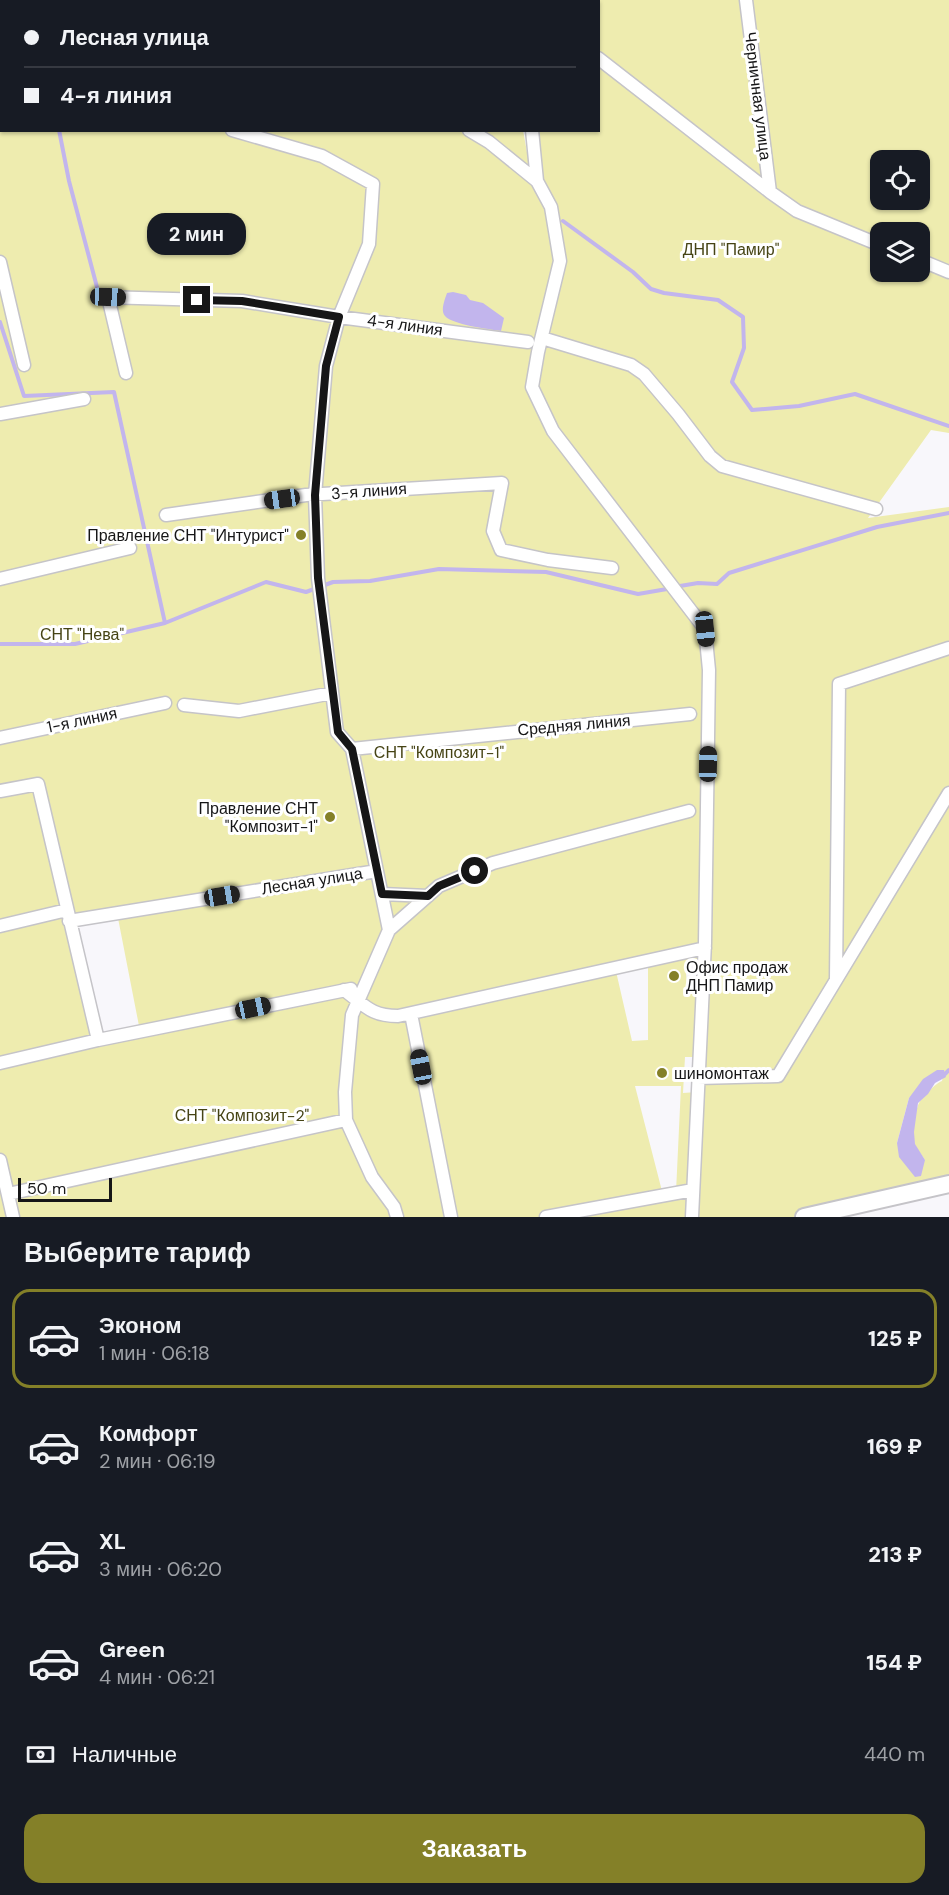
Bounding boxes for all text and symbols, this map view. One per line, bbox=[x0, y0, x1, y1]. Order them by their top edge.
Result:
text: Лесная улица bbox=[60, 23, 209, 52]
street label: Черничная улица bbox=[740, 31, 776, 161]
text: 4-я линия bbox=[60, 81, 172, 110]
map controls bbox=[870, 150, 930, 282]
button: locate bbox=[870, 150, 930, 210]
callout: 2 мин bbox=[148, 213, 246, 255]
text: 2 мин bbox=[169, 221, 224, 247]
button: layers bbox=[870, 222, 930, 282]
park label: ДНП "Памир" bbox=[683, 239, 780, 260]
route end bbox=[183, 286, 210, 313]
car bbox=[90, 287, 126, 307]
street label: 4-я линия bbox=[366, 309, 444, 341]
street label: 3-я линия bbox=[330, 478, 408, 504]
car bbox=[263, 488, 301, 510]
place label: Правление СНТ "Интурист" bbox=[87, 525, 289, 546]
marker: Правление СНТ "Интурист" bbox=[294, 528, 308, 542]
car bbox=[694, 610, 716, 648]
park label: СНТ "Нева" bbox=[40, 624, 124, 645]
street label: 1-я линия bbox=[45, 702, 119, 738]
street label: Средняя линия bbox=[517, 710, 631, 740]
park label: СНТ "Композит-1" bbox=[374, 742, 504, 763]
car bbox=[699, 746, 717, 782]
place label: Правление СНТ "Композит-1" bbox=[199, 798, 318, 837]
marker: Правление СНТ "Композит-1" bbox=[323, 810, 337, 824]
route start bbox=[461, 857, 488, 884]
street label: Лесная улица bbox=[260, 863, 364, 899]
car bbox=[203, 884, 241, 908]
place label: Офис продаж ДНП Памир bbox=[686, 957, 788, 996]
marker: Офис продаж ДНП Памир bbox=[667, 969, 681, 983]
car bbox=[234, 995, 272, 1021]
car bbox=[409, 1048, 433, 1086]
place label: шиномонтаж bbox=[674, 1063, 769, 1084]
marker: шиномонтаж bbox=[655, 1066, 669, 1080]
park label: СНТ "Композит-2" bbox=[175, 1105, 310, 1126]
scale bar bbox=[18, 1175, 112, 1202]
text: 50 m bbox=[27, 1178, 66, 1199]
text: Выберите тариф bbox=[24, 1235, 251, 1270]
text: Эконом bbox=[99, 1311, 182, 1340]
icon: car bbox=[27, 1312, 81, 1366]
text: 125 ₽ bbox=[868, 1324, 922, 1353]
text: 1 мин · 06:18 bbox=[99, 1340, 210, 1366]
text: Комфорт bbox=[99, 1419, 198, 1448]
icon: car bbox=[27, 1420, 81, 1474]
text: 169 ₽ bbox=[867, 1432, 922, 1461]
text: 2 мин · 06:19 bbox=[99, 1448, 216, 1474]
text: XL bbox=[99, 1527, 126, 1556]
icon: car bbox=[27, 1528, 81, 1582]
text: 213 ₽ bbox=[868, 1540, 922, 1569]
text: 3 мин · 06:20 bbox=[99, 1556, 222, 1582]
text: Green bbox=[99, 1635, 165, 1664]
icon: car bbox=[27, 1636, 81, 1690]
text: 154 ₽ bbox=[866, 1648, 922, 1677]
text: 4 мин · 06:21 bbox=[99, 1664, 215, 1690]
icon: cash bbox=[24, 1738, 57, 1771]
text: Наличные bbox=[72, 1740, 177, 1769]
text: 440 m bbox=[864, 1741, 925, 1767]
button: Заказать bbox=[24, 1814, 925, 1883]

